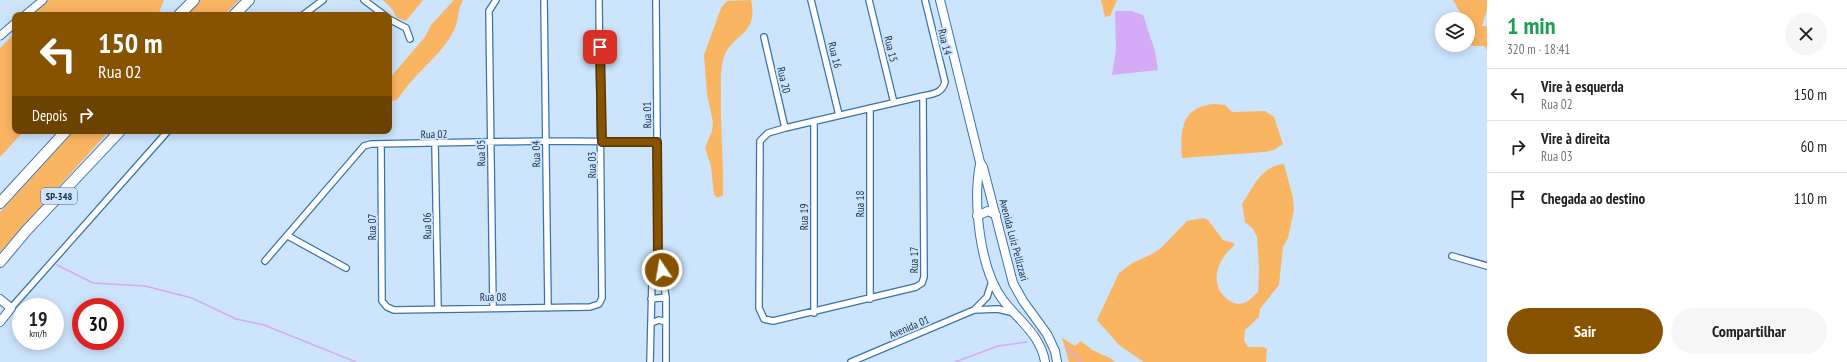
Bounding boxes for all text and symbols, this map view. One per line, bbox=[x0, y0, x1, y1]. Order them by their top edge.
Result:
text: 1 min bbox=[1507, 10, 1555, 41]
map controls bbox=[1435, 12, 1475, 52]
button: layers bbox=[1435, 12, 1475, 52]
button: close bbox=[1785, 13, 1827, 55]
text: 150 m bbox=[98, 24, 162, 61]
street label: Rua 14 bbox=[935, 27, 955, 57]
icon: left bbox=[32, 28, 84, 80]
pin bbox=[583, 30, 617, 64]
street label: Rua 15 bbox=[881, 34, 901, 64]
icon: arrive bbox=[589, 36, 611, 58]
street label: Rua 16 bbox=[825, 40, 845, 70]
text: 320 m · 18:41 bbox=[1507, 41, 1570, 58]
text: Rua 02 bbox=[98, 60, 142, 83]
street label: Rua 20 bbox=[774, 65, 794, 95]
text: Vire à esquerda bbox=[1541, 77, 1624, 96]
icon: left bbox=[1507, 84, 1529, 106]
text: 150 m bbox=[1794, 85, 1827, 104]
text: Rua 02 bbox=[1541, 96, 1573, 113]
street label: Rua 01 bbox=[640, 101, 654, 128]
icon: right bbox=[75, 104, 97, 126]
text: Depois bbox=[32, 106, 67, 125]
street label: Rua 02 bbox=[421, 127, 448, 141]
text: Vire à direita bbox=[1541, 129, 1610, 148]
icon: right bbox=[1507, 136, 1529, 158]
text: 60 m bbox=[1801, 137, 1827, 156]
street label: Rua 05 bbox=[474, 139, 488, 166]
street label: Rua 04 bbox=[529, 140, 543, 167]
text: Rua 03 bbox=[1541, 148, 1573, 165]
street label: Rua 03 bbox=[585, 152, 599, 178]
road number: SP-348 bbox=[41, 188, 77, 204]
icon: arrive bbox=[1507, 188, 1529, 210]
text: Chegada ao destino bbox=[1541, 189, 1645, 208]
text: 110 m bbox=[1794, 189, 1827, 208]
street label: Rua 18 bbox=[853, 191, 867, 217]
street label: Avenida Luiz Pellizzari bbox=[996, 197, 1032, 283]
street label: Rua 19 bbox=[797, 204, 811, 230]
street label: Rua 06 bbox=[420, 212, 434, 239]
street label: Rua 07 bbox=[365, 214, 379, 240]
street label: Rua 17 bbox=[907, 247, 921, 273]
position arrow bbox=[641, 249, 683, 291]
street label: Rua 08 bbox=[480, 290, 506, 304]
speed limit sign: 30 bbox=[72, 298, 124, 350]
text: 19 bbox=[28, 306, 48, 332]
button: Sair bbox=[1507, 308, 1663, 354]
button: Compartilhar bbox=[1671, 308, 1827, 354]
street label: Avenida 01 bbox=[887, 312, 931, 342]
text: km/h bbox=[29, 327, 47, 340]

